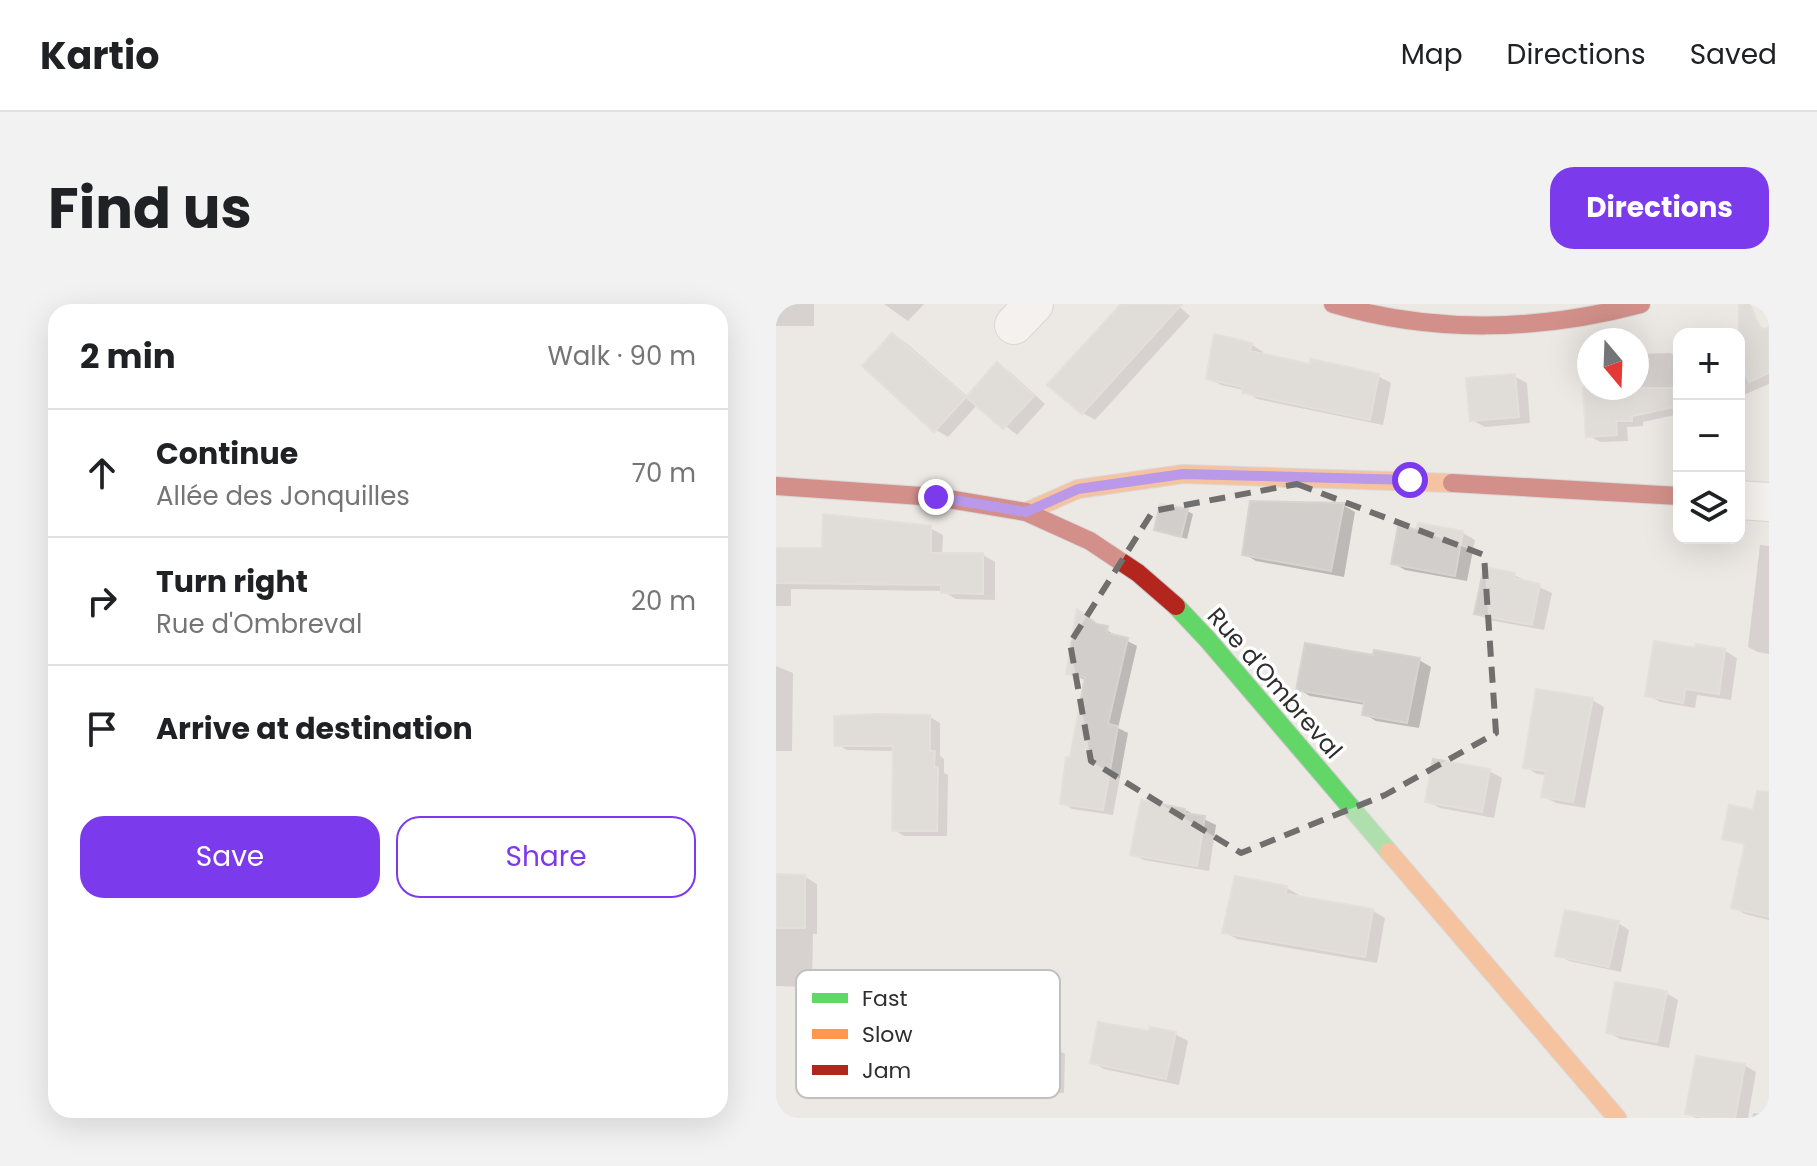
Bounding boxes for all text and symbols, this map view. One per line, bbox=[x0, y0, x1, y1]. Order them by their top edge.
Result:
text: Kartio bbox=[40, 29, 159, 82]
text: Map bbox=[1401, 35, 1463, 74]
text: Directions bbox=[1507, 35, 1646, 74]
text: Saved bbox=[1690, 35, 1777, 74]
button: Directions bbox=[1550, 167, 1769, 249]
text: Find us bbox=[48, 169, 252, 248]
north arrow bbox=[1577, 328, 1649, 400]
map controls bbox=[1673, 328, 1745, 544]
button: + bbox=[1673, 328, 1745, 400]
text: 2 min bbox=[80, 332, 176, 380]
text: Walk · 90 m bbox=[547, 338, 696, 374]
button: − bbox=[1673, 400, 1745, 472]
text: Continue bbox=[156, 432, 298, 475]
icon: ahead bbox=[80, 451, 124, 495]
text: 70 m bbox=[632, 455, 696, 491]
route start bbox=[1392, 462, 1428, 498]
button: layers bbox=[1673, 472, 1745, 544]
text: Allée des Jonquilles bbox=[156, 478, 410, 514]
route end bbox=[918, 479, 954, 515]
text: Turn right bbox=[156, 560, 308, 603]
icon: right bbox=[80, 579, 124, 623]
text: 20 m bbox=[631, 583, 696, 619]
street label: Rue d'Ombreval bbox=[1200, 600, 1350, 766]
text: Rue d'Ombreval bbox=[156, 606, 362, 642]
icon: arrive bbox=[80, 707, 124, 751]
text: Arrive at destination bbox=[156, 707, 473, 750]
button: Save bbox=[80, 816, 380, 898]
button: Share bbox=[396, 816, 696, 898]
legend bbox=[796, 970, 1060, 1098]
text: Fast bbox=[862, 983, 907, 1014]
text: Slow bbox=[862, 1019, 912, 1050]
text: Jam bbox=[862, 1055, 911, 1086]

